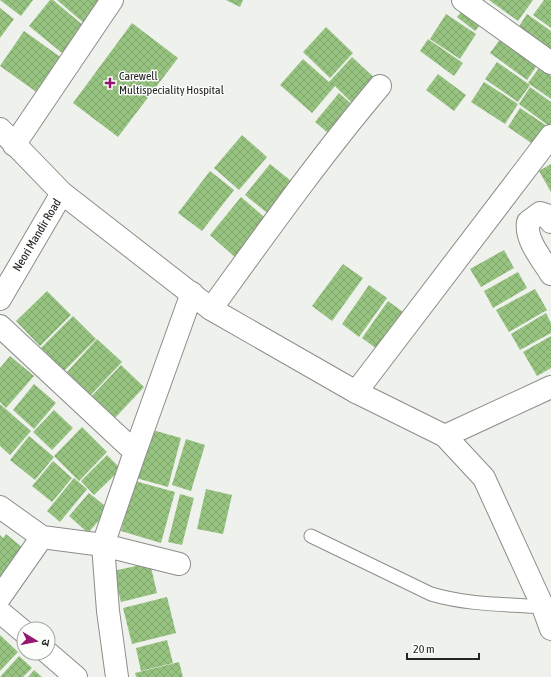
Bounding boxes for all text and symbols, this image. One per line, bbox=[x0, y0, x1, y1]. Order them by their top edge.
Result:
place label: Carewell Multispeciality Hospital bbox=[119, 69, 225, 97]
marker: Carewell Multispeciality Hospital bbox=[104, 77, 116, 89]
street label: Neori Mandir Road bbox=[10, 196, 64, 274]
north arrow bbox=[16, 621, 56, 661]
scale bar bbox=[407, 635, 479, 661]
text: उ bbox=[39, 639, 52, 648]
text: 20 m bbox=[413, 642, 435, 656]

